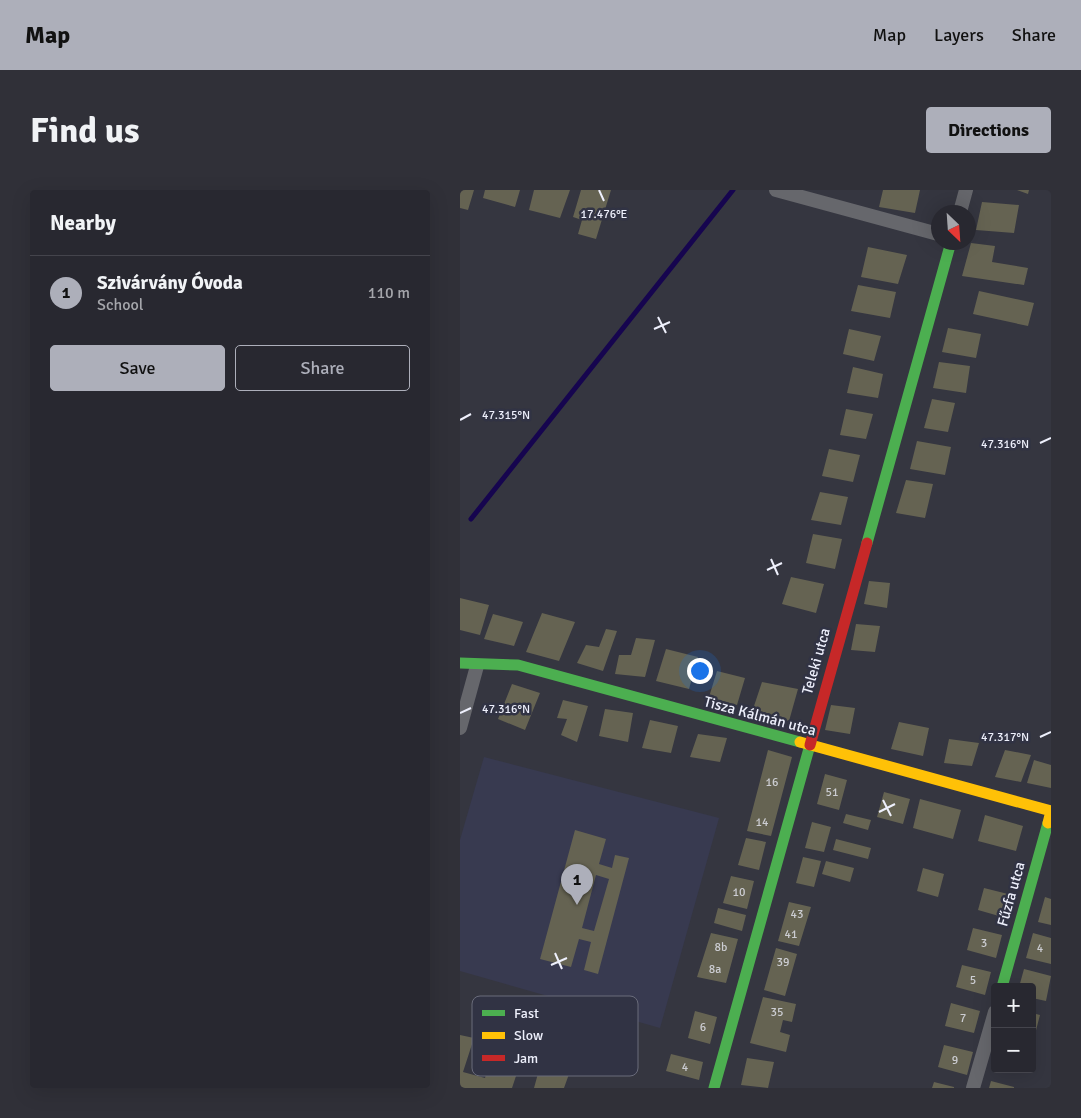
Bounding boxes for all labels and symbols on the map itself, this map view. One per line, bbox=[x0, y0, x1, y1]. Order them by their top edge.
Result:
north arrow bbox=[931, 205, 976, 250]
text: 17.476°E bbox=[581, 207, 628, 222]
text: 47.315°N bbox=[482, 408, 530, 423]
text: 47.316°N bbox=[981, 437, 1029, 452]
street label: Teleki utca bbox=[798, 626, 834, 696]
your location bbox=[687, 658, 713, 684]
street label: Tisza Kálmán utca bbox=[702, 692, 818, 740]
text: 47.316°N bbox=[482, 702, 530, 717]
text: 47.317°N bbox=[981, 730, 1029, 745]
house number: 16 bbox=[766, 775, 778, 790]
house number: 51 bbox=[826, 785, 838, 800]
house number: 14 bbox=[756, 815, 769, 830]
street label: Fűzfa utca bbox=[993, 860, 1029, 928]
pin: 1 bbox=[561, 864, 593, 905]
house number: 10 bbox=[733, 885, 745, 900]
house number: 43 bbox=[791, 907, 803, 922]
house number: 41 bbox=[785, 927, 797, 942]
house number: 3 bbox=[981, 936, 987, 951]
house number: 8b bbox=[715, 940, 727, 955]
house number: 4 bbox=[1037, 941, 1044, 956]
house number: 39 bbox=[777, 955, 789, 970]
house number: 8a bbox=[709, 962, 721, 977]
house number: 5 bbox=[970, 973, 976, 988]
legend bbox=[472, 996, 638, 1076]
text: Fast bbox=[514, 1005, 539, 1022]
house number: 35 bbox=[771, 1005, 783, 1020]
house number: 7 bbox=[960, 1011, 966, 1026]
house number: 6 bbox=[700, 1020, 706, 1035]
text: Slow bbox=[514, 1027, 543, 1044]
text: Jam bbox=[514, 1050, 538, 1067]
house number: 9 bbox=[952, 1053, 958, 1068]
house number: 4 bbox=[682, 1060, 689, 1075]

